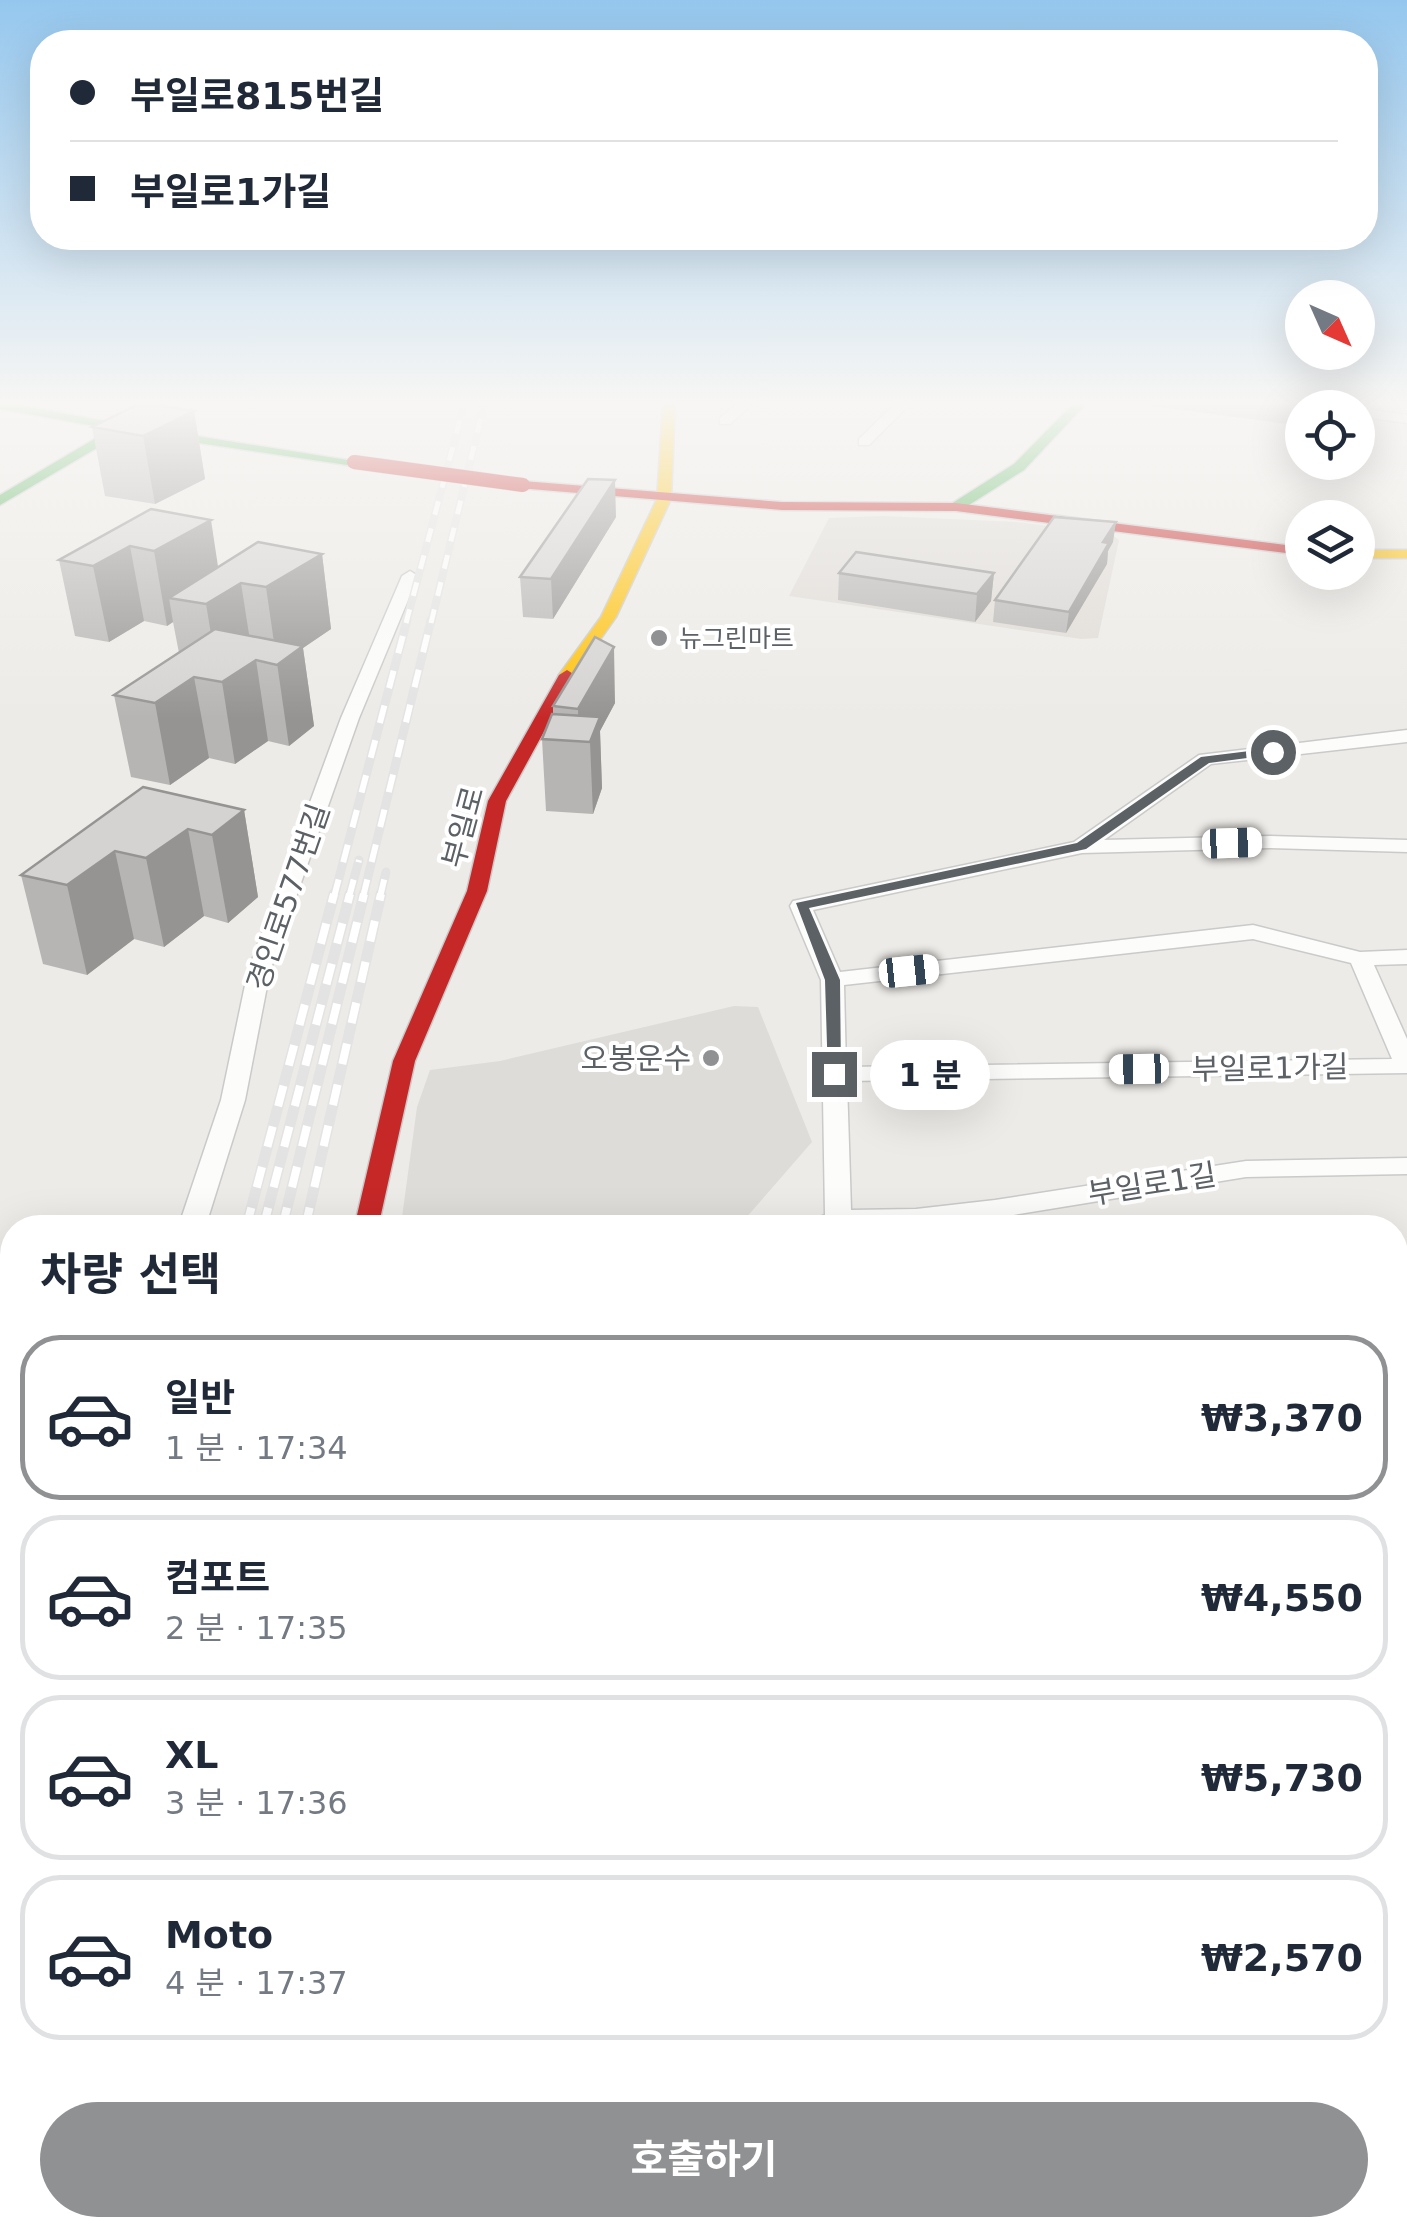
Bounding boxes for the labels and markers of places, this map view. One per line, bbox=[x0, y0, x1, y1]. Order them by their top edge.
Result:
place label: 뉴그린마트 bbox=[679, 624, 794, 653]
marker: 뉴그린마트 bbox=[648, 627, 670, 649]
place label: 오봉운수 bbox=[581, 1041, 691, 1076]
marker: 오봉운수 bbox=[700, 1047, 722, 1069]

